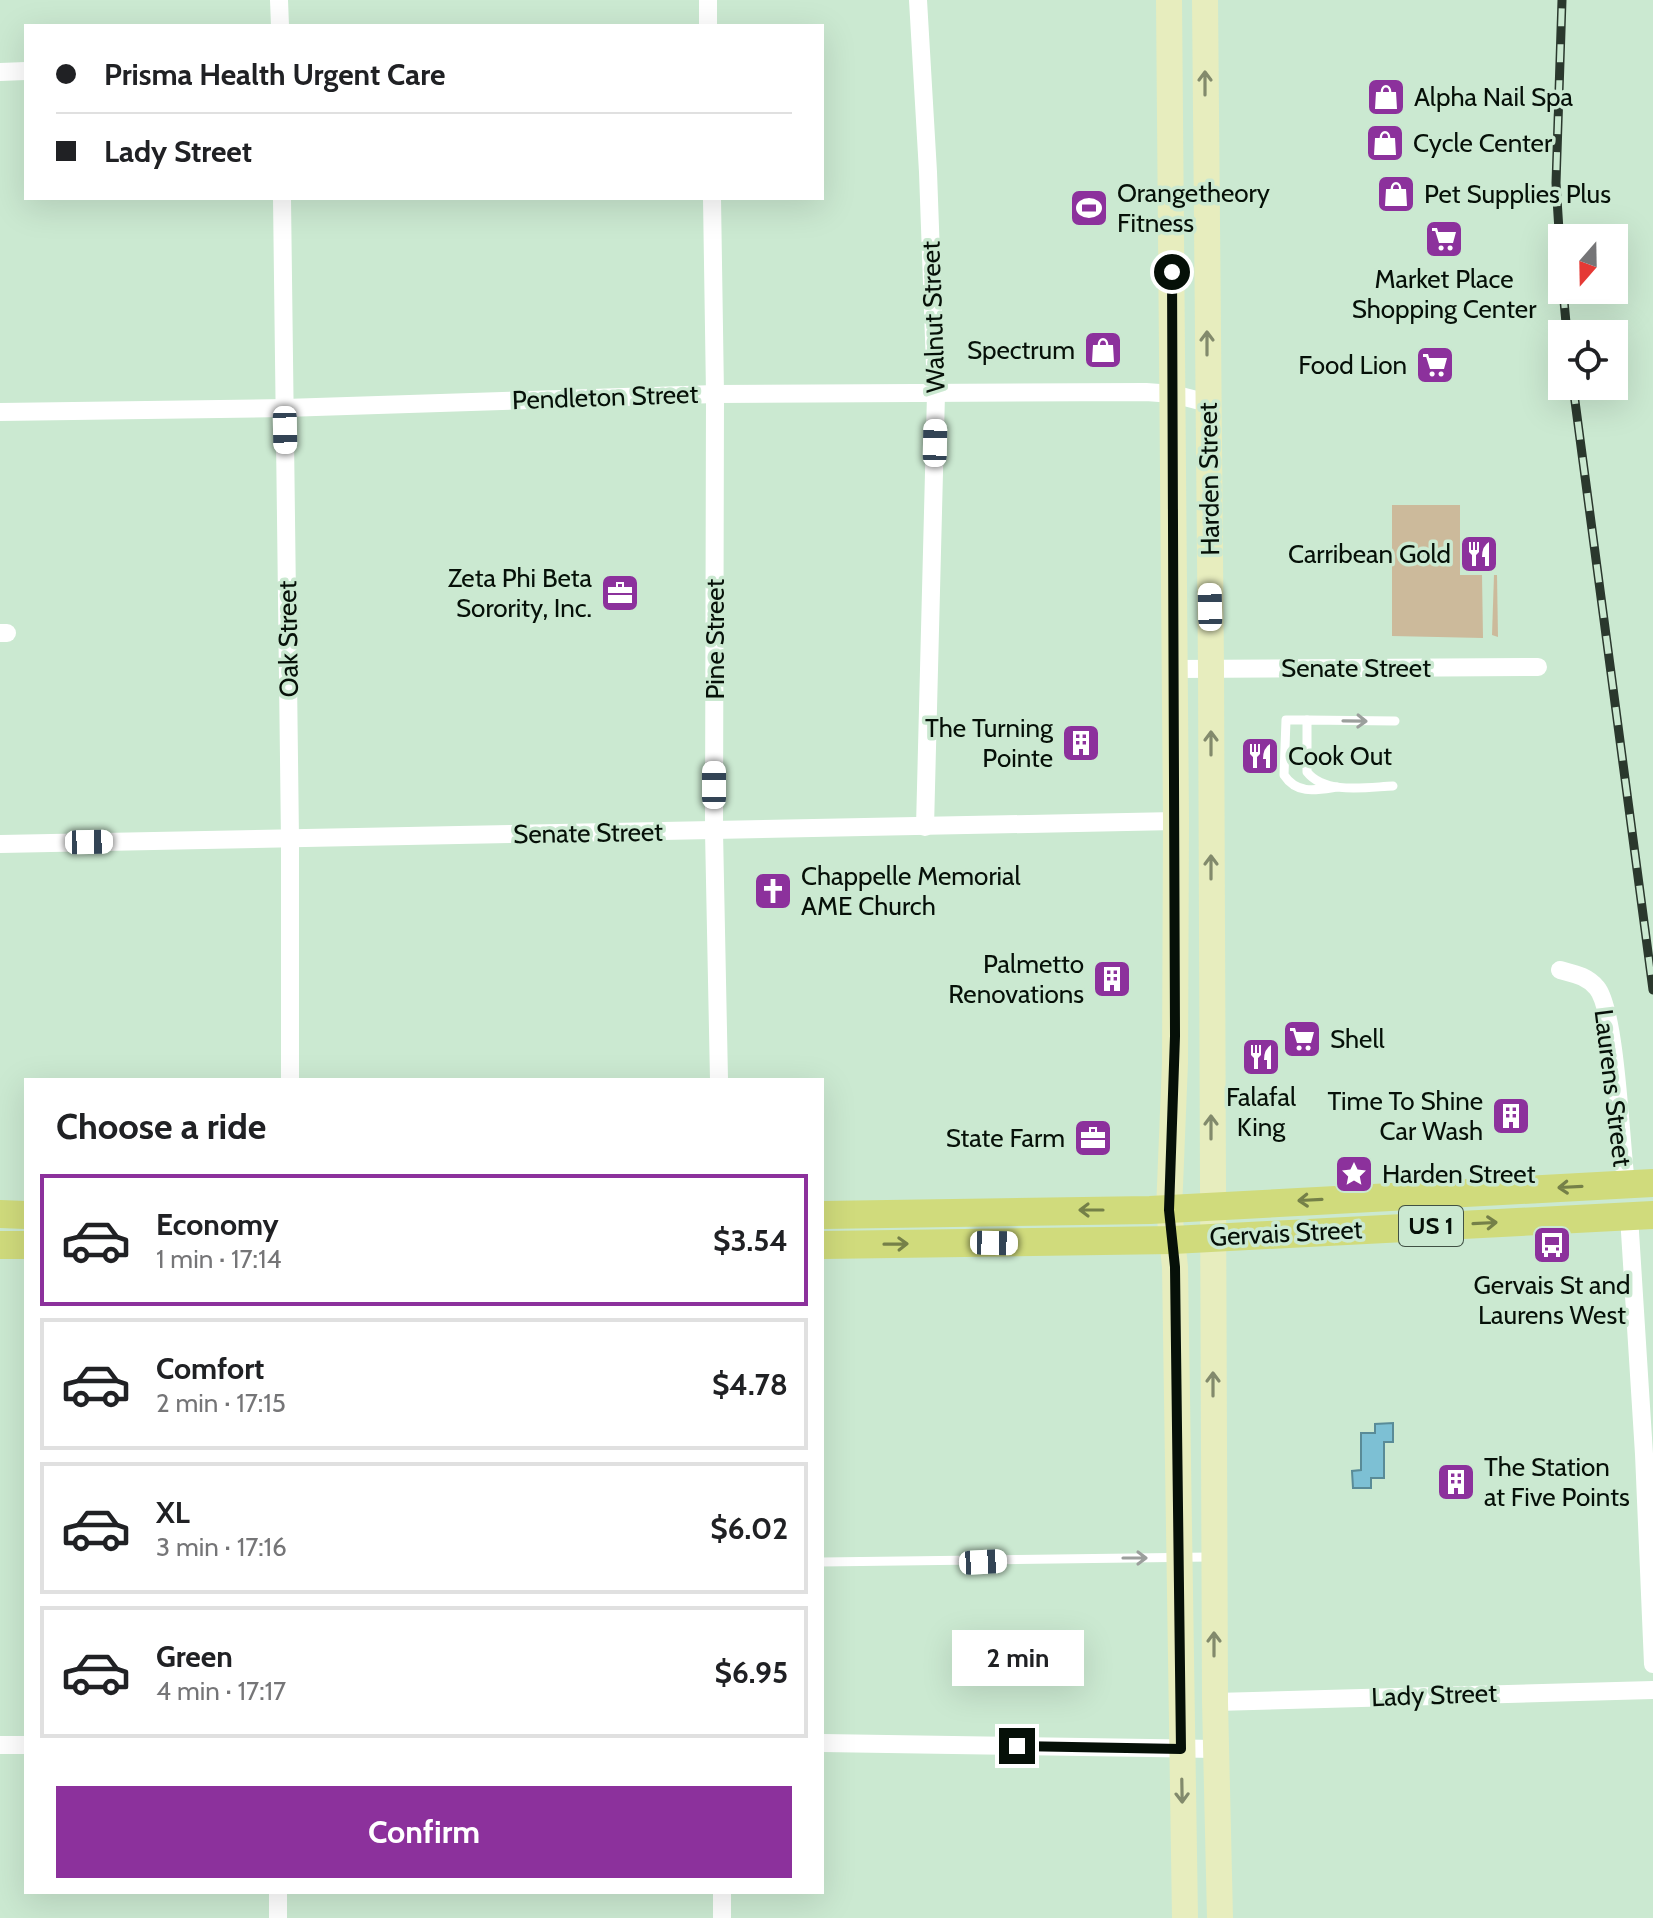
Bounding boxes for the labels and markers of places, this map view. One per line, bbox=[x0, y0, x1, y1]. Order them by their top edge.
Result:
shop icon: Alpha Nail Spa bbox=[1365, 76, 1407, 118]
place label: Alpha Nail Spa bbox=[1414, 81, 1573, 113]
shop icon: Cycle Center bbox=[1364, 122, 1406, 164]
place label: Cycle Center bbox=[1413, 127, 1553, 159]
shop icon: Pet Supplies Plus bbox=[1375, 173, 1417, 215]
place label: Orangetheory Fitness bbox=[1117, 177, 1270, 239]
place label: Pet Supplies Plus bbox=[1424, 178, 1611, 210]
sports icon: Orangetheory Fitness bbox=[1068, 187, 1110, 229]
supermarket icon: Market Place Shopping Center bbox=[1423, 218, 1465, 260]
place label: Market Place Shopping Center bbox=[1352, 263, 1537, 325]
shop icon: Spectrum bbox=[1082, 329, 1124, 371]
place label: Spectrum bbox=[967, 334, 1075, 366]
supermarket icon: Food Lion bbox=[1414, 344, 1456, 386]
place label: Food Lion bbox=[1298, 349, 1407, 381]
restaurant icon: Carribean Gold bbox=[1458, 533, 1500, 575]
place label: Carribean Gold bbox=[1288, 538, 1451, 570]
place label: Zeta Phi Beta Sorority, Inc. bbox=[448, 562, 593, 624]
office icon: Zeta Phi Beta Sorority, Inc. bbox=[599, 572, 641, 614]
place label: The Turning Pointe bbox=[925, 712, 1054, 774]
building icon: The Turning Pointe bbox=[1060, 722, 1102, 764]
restaurant icon: Cook Out bbox=[1239, 735, 1281, 777]
place label: Cook Out bbox=[1288, 740, 1392, 772]
place label: Chappelle Memorial AME Church bbox=[801, 860, 1021, 922]
church icon: Chappelle Memorial AME Church bbox=[752, 870, 794, 912]
place label: Palmetto Renovations bbox=[948, 948, 1084, 1010]
building icon: Palmetto Renovations bbox=[1091, 958, 1133, 1000]
supermarket icon: Shell bbox=[1281, 1018, 1323, 1060]
place label: Shell bbox=[1330, 1023, 1385, 1055]
restaurant icon: Falafal King bbox=[1240, 1036, 1282, 1078]
place label: Falafal King bbox=[1226, 1081, 1296, 1143]
place label: Time To Shine Car Wash bbox=[1327, 1085, 1483, 1147]
building icon: Time To Shine Car Wash bbox=[1490, 1095, 1532, 1137]
office icon: State Farm bbox=[1072, 1117, 1114, 1159]
place label: State Farm bbox=[946, 1122, 1065, 1154]
place icon: Harden Street bbox=[1333, 1153, 1375, 1195]
place label: Harden Street bbox=[1382, 1158, 1536, 1190]
bus stop icon: Gervais St and Laurens West bbox=[1531, 1224, 1573, 1266]
place label: Gervais St and Laurens West bbox=[1474, 1269, 1630, 1331]
place label: The Station at Five Points bbox=[1484, 1451, 1630, 1513]
building icon: The Station at Five Points bbox=[1435, 1461, 1477, 1503]

